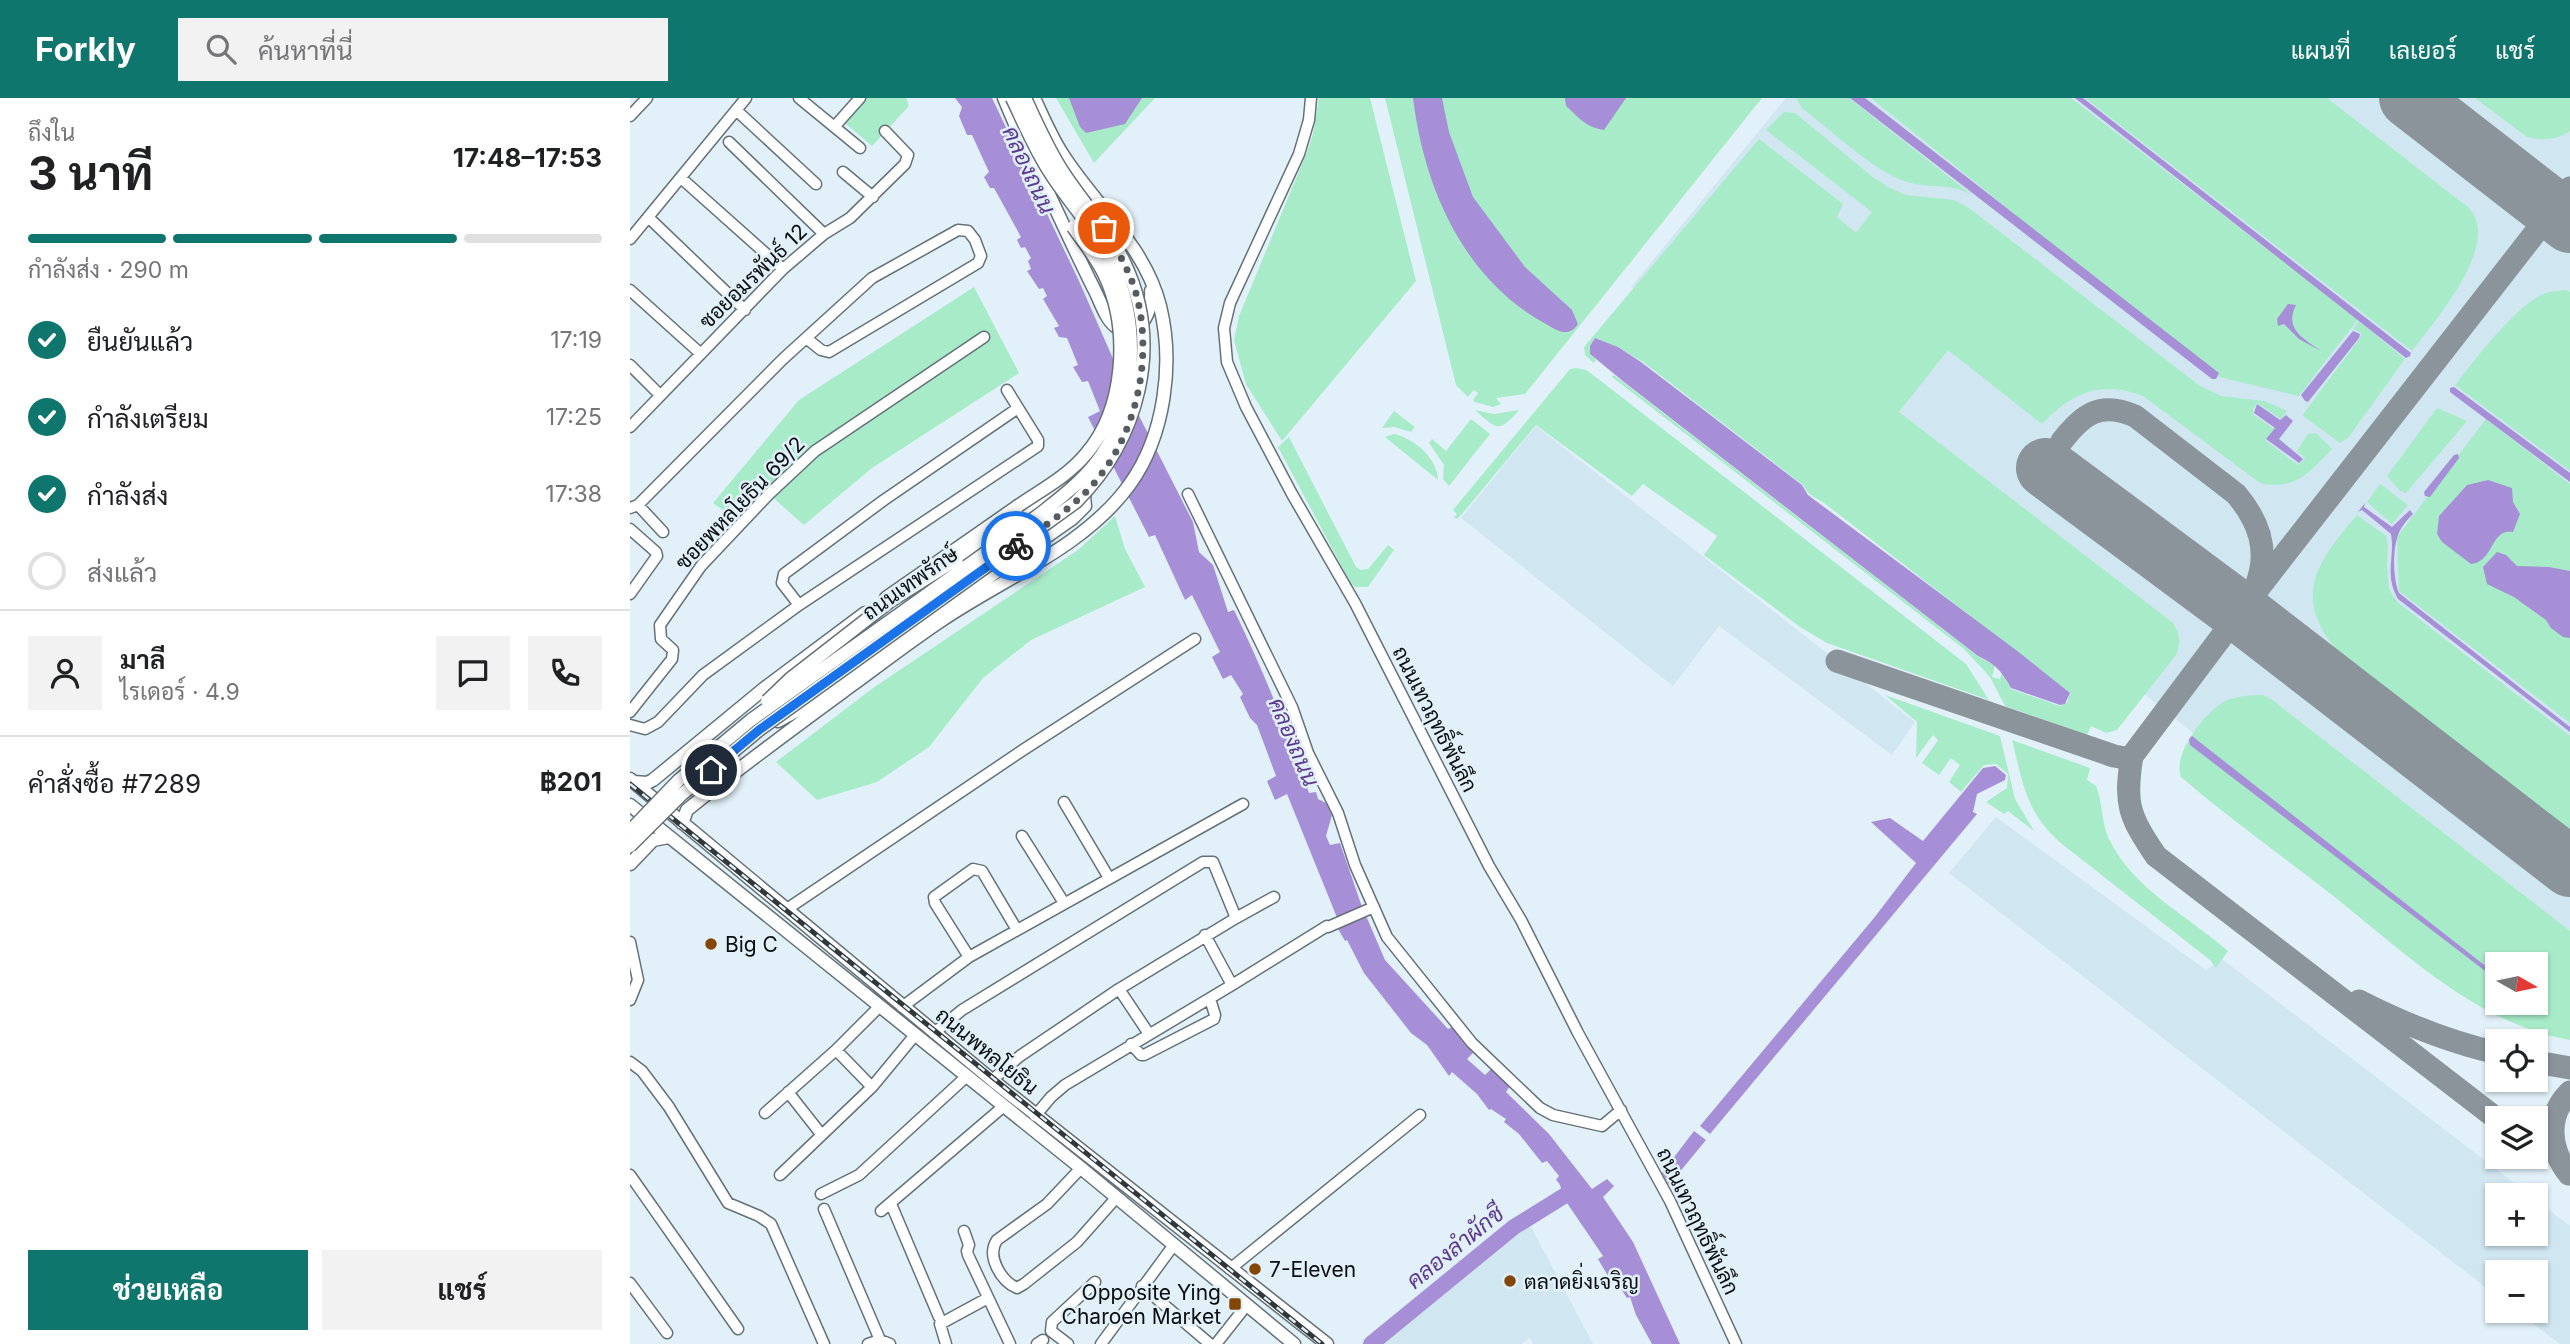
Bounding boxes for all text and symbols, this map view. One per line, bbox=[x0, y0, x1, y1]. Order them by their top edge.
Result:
search box bbox=[178, 18, 668, 81]
text: Forkly bbox=[35, 29, 136, 69]
icon: search bbox=[202, 30, 240, 68]
text: ค้นหาที่นี่ bbox=[258, 35, 353, 66]
text: แผนที่ bbox=[2291, 36, 2351, 65]
text: เลเยอร์ bbox=[2389, 36, 2457, 65]
text: แชร์ bbox=[2495, 36, 2535, 65]
text: ถึงใน bbox=[28, 119, 75, 147]
water label: คลองถนน bbox=[996, 122, 1062, 219]
text: 17:48–17:53 bbox=[453, 142, 602, 173]
text: 3 นาที bbox=[28, 145, 153, 201]
pin bbox=[1074, 198, 1134, 258]
icon: bag bbox=[1085, 209, 1123, 247]
street label: ซอยอมรพันธ์ 12 bbox=[693, 218, 812, 334]
text: กำลังส่ง · 290 m bbox=[28, 256, 189, 284]
icon: check bbox=[28, 321, 66, 359]
text: ยืนยันแล้ว bbox=[87, 326, 193, 357]
text: 17:19 bbox=[550, 326, 602, 354]
icon: check bbox=[28, 398, 66, 436]
text: กำลังเตรียม bbox=[87, 403, 209, 434]
text: 17:25 bbox=[546, 403, 602, 431]
street label: ซอยพหลโยธิน 69/2 bbox=[670, 431, 810, 575]
icon: check bbox=[28, 475, 66, 513]
text: กำลังส่ง bbox=[87, 480, 168, 511]
text: 17:38 bbox=[545, 480, 602, 508]
courier bbox=[981, 511, 1051, 581]
icon: bike bbox=[997, 527, 1035, 565]
street label: ถนนเทพรักษ์ bbox=[857, 540, 963, 625]
text: ส่งแล้ว bbox=[87, 557, 157, 588]
button: person bbox=[28, 636, 102, 710]
button: chat bbox=[436, 636, 510, 710]
button: phone bbox=[528, 636, 602, 710]
street label: ถนนเทวฤทธิ์พันลึก bbox=[1388, 639, 1489, 796]
text: มาลี bbox=[120, 644, 165, 675]
text: ไรเดอร์ · 4.9 bbox=[120, 678, 240, 706]
water label: คลองถนน bbox=[1263, 693, 1325, 791]
pin bbox=[681, 740, 741, 800]
icon: home bbox=[692, 751, 730, 789]
text: ฿201 bbox=[540, 766, 602, 797]
text: คำสั่งซื้อ #7289 bbox=[28, 768, 201, 799]
place label: Big C bbox=[725, 932, 778, 957]
marker: Big C bbox=[703, 936, 719, 952]
north arrow bbox=[2485, 952, 2548, 1015]
map controls bbox=[2485, 952, 2548, 1323]
street label: ถนนพหลโยธิน bbox=[931, 1002, 1043, 1100]
button: locate bbox=[2485, 1029, 2548, 1092]
button: layers bbox=[2485, 1106, 2548, 1169]
street label: ถนนเทวฤทธิ์พันลึก bbox=[1652, 1140, 1751, 1298]
button: + bbox=[2485, 1183, 2548, 1246]
water label: คลองลำผักชี bbox=[1400, 1197, 1511, 1295]
button: ช่วยเหลือ bbox=[28, 1250, 308, 1330]
button: แชร์ bbox=[322, 1250, 602, 1330]
place label: 7-Eleven bbox=[1269, 1257, 1356, 1282]
button: − bbox=[2485, 1260, 2548, 1323]
marker: 7-Eleven bbox=[1247, 1261, 1263, 1277]
place label: ตลาดยิ่งเจริญ bbox=[1524, 1262, 1639, 1294]
marker: ตลาดยิ่งเจริญ bbox=[1502, 1273, 1518, 1289]
place label: Opposite Ying Charoen Market bbox=[1062, 1280, 1221, 1329]
marker: Opposite Ying Charoen Market bbox=[1227, 1296, 1243, 1312]

